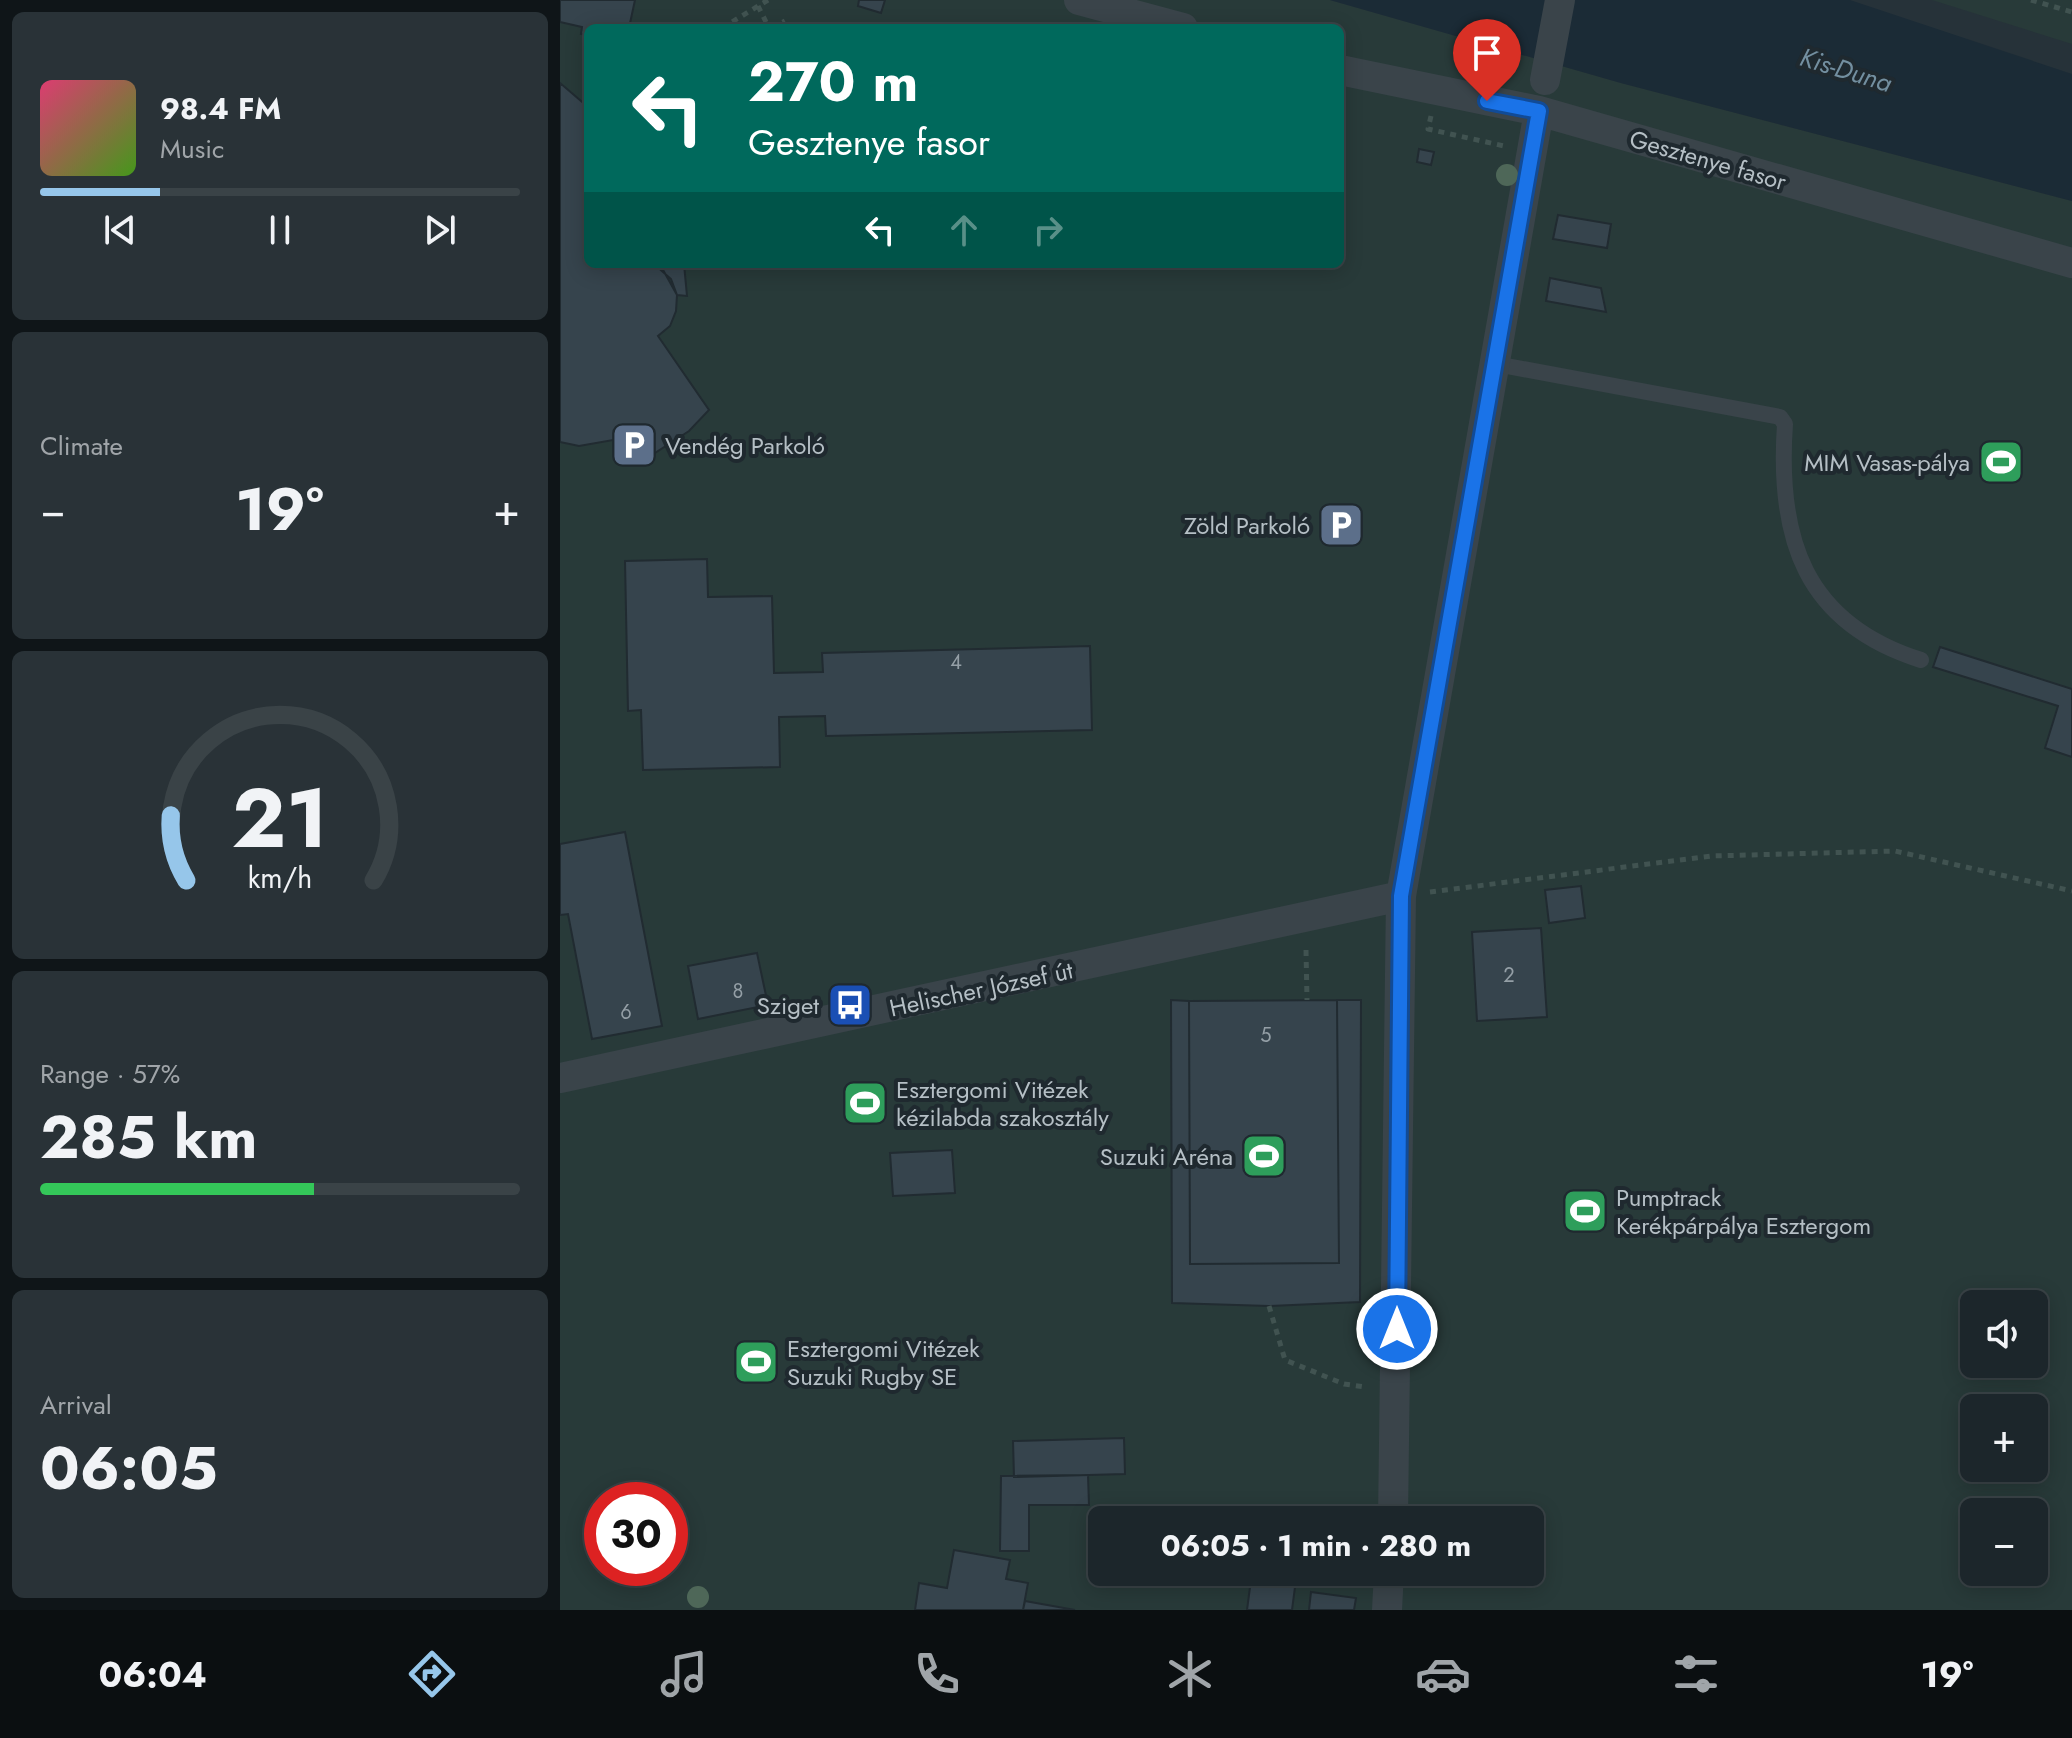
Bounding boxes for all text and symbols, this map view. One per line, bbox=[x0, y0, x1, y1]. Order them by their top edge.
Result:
pin bbox=[1453, 19, 1521, 101]
icon: arrive bbox=[1465, 31, 1509, 75]
water label: Kis-Duna bbox=[1795, 38, 1897, 102]
text: 270 m bbox=[748, 41, 918, 122]
icon: left bbox=[616, 56, 720, 160]
text: 98.4 FM bbox=[160, 87, 281, 130]
text: Gesztenye fasor bbox=[748, 116, 990, 168]
street label: Gesztenye fasor bbox=[1626, 121, 1791, 199]
text: Music bbox=[160, 130, 224, 168]
icon: previous bbox=[98, 208, 142, 252]
icon: pause bbox=[258, 208, 302, 252]
icon: next bbox=[418, 208, 462, 252]
icon: left bbox=[858, 208, 902, 252]
icon: ahead bbox=[942, 208, 986, 252]
icon: right bbox=[1026, 208, 1070, 252]
parking icon: Vendég Parkoló bbox=[610, 421, 658, 469]
text: Climate bbox=[40, 427, 123, 465]
place label: Vendég Parkoló bbox=[665, 428, 825, 463]
sports icon: MIM Vasas-pálya bbox=[1977, 438, 2025, 486]
place label: MIM Vasas-pálya bbox=[1804, 445, 1970, 480]
text: 19° bbox=[235, 466, 324, 553]
text: − bbox=[40, 478, 66, 542]
text: + bbox=[493, 478, 520, 542]
parking icon: Zöld Parkoló bbox=[1317, 501, 1365, 549]
place label: Zöld Parkoló bbox=[1184, 508, 1310, 543]
house number: 4 bbox=[950, 648, 962, 677]
text: 21 bbox=[232, 758, 328, 878]
text: km/h bbox=[248, 857, 312, 899]
street label: Helischer József út bbox=[886, 952, 1076, 1026]
house number: 2 bbox=[1503, 961, 1515, 990]
house number: 8 bbox=[733, 977, 743, 1006]
bus stop icon: Sziget bbox=[826, 981, 874, 1029]
place label: Sziget bbox=[757, 988, 819, 1023]
house number: 6 bbox=[620, 998, 632, 1027]
house number: 5 bbox=[1260, 1021, 1272, 1050]
text: Range · 57% bbox=[40, 1055, 180, 1093]
place label: Esztergomi Vitézek kézilabda szakosztály bbox=[896, 1072, 1109, 1135]
sports icon: Esztergomi Vitézek kézilabda szakosztály bbox=[841, 1079, 889, 1127]
text: 285 km bbox=[40, 1094, 258, 1181]
sports icon: Suzuki Aréna bbox=[1240, 1132, 1288, 1180]
place label: Suzuki Aréna bbox=[1100, 1139, 1233, 1174]
place label: Pumptrack Kerékpárpálya Esztergom bbox=[1616, 1180, 1871, 1243]
sports icon: Pumptrack Kerékpárpálya Esztergom bbox=[1561, 1187, 1609, 1235]
position arrow bbox=[1355, 1287, 1439, 1371]
map controls bbox=[1960, 1290, 2048, 1586]
button: sound bbox=[1960, 1290, 2048, 1378]
place label: Esztergomi Vitézek Suzuki Rugby SE bbox=[787, 1331, 980, 1394]
sports icon: Esztergomi Vitézek Suzuki Rugby SE bbox=[732, 1338, 780, 1386]
text: Arrival bbox=[40, 1386, 112, 1424]
button: + bbox=[1960, 1394, 2048, 1482]
text: 06:05 bbox=[40, 1425, 218, 1512]
speed limit sign: 30 bbox=[584, 1482, 688, 1586]
button: − bbox=[1960, 1498, 2048, 1586]
text: 06:05 · 1 min · 280 m bbox=[1161, 1524, 1471, 1567]
icon: directions bbox=[404, 1646, 460, 1702]
icon: music bbox=[656, 1646, 712, 1702]
icon: phone bbox=[909, 1646, 965, 1702]
icon: climate bbox=[1162, 1646, 1218, 1702]
icon: car bbox=[1415, 1646, 1471, 1702]
icon: filters bbox=[1668, 1646, 1724, 1702]
text: 06:04 bbox=[98, 1648, 207, 1700]
text: 19° bbox=[1920, 1648, 1974, 1700]

